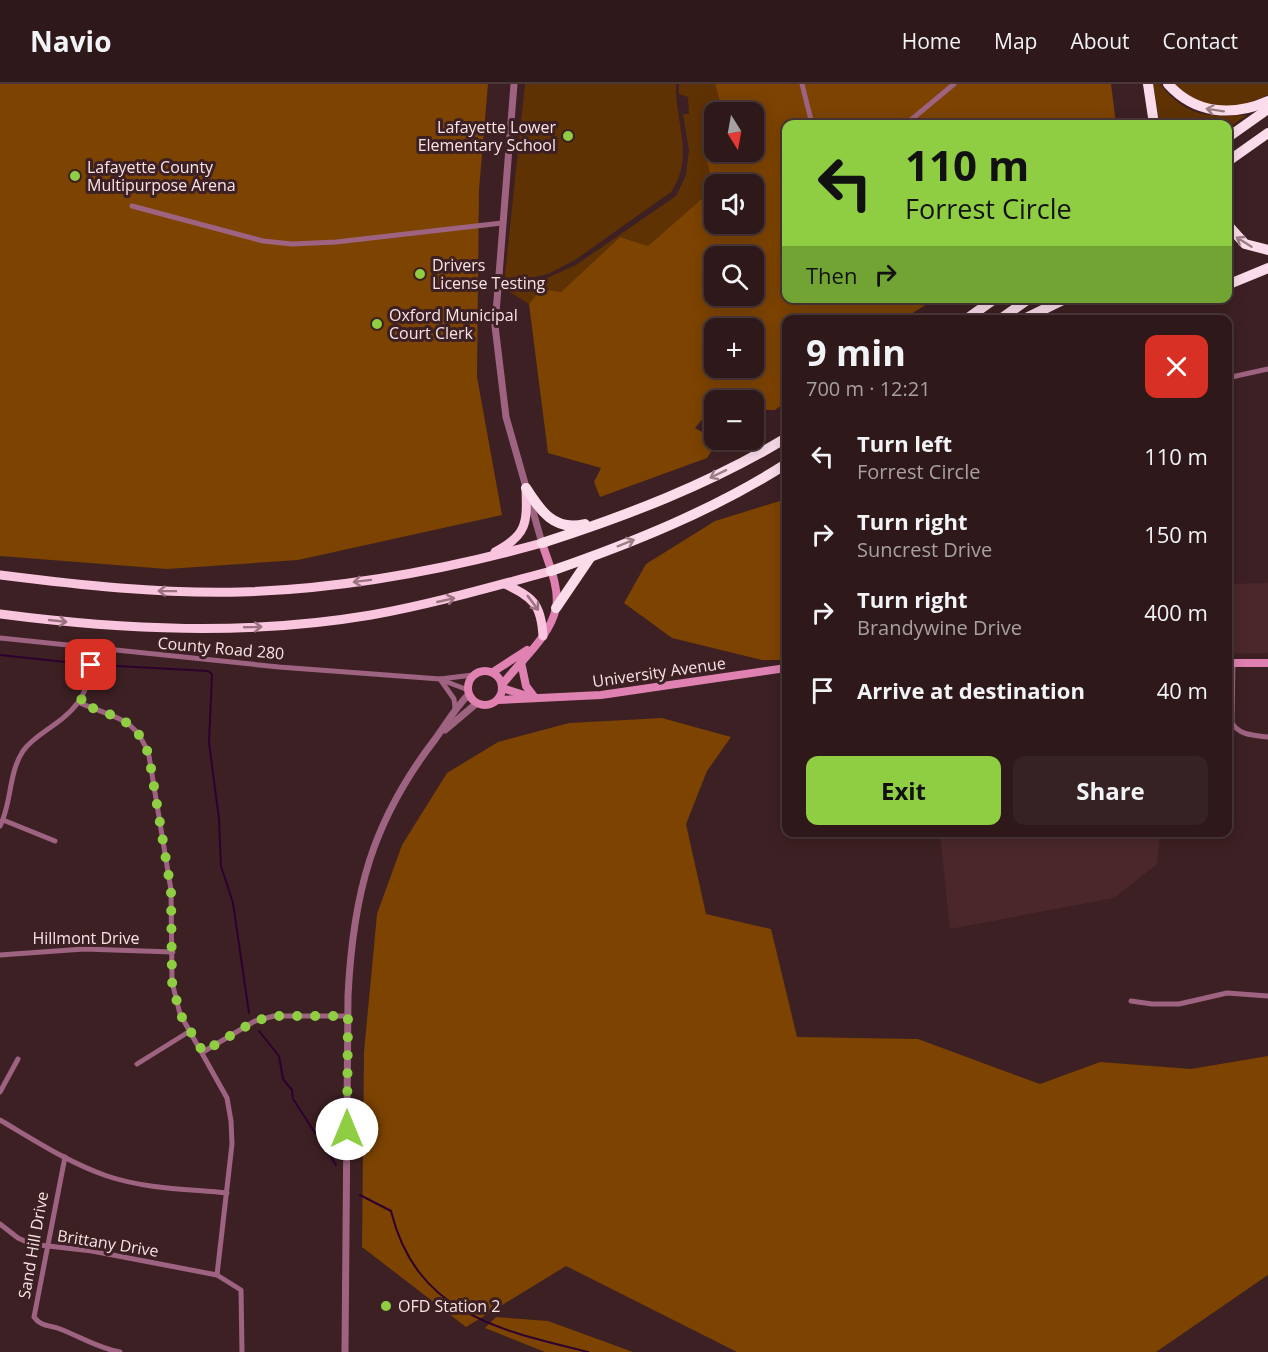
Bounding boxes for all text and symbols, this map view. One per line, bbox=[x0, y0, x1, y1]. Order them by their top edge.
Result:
text: Navio bbox=[30, 22, 111, 60]
text: Home bbox=[902, 27, 961, 55]
text: Map bbox=[994, 27, 1037, 55]
text: About bbox=[1070, 27, 1130, 55]
text: Contact bbox=[1163, 27, 1238, 55]
north arrow bbox=[704, 102, 764, 162]
map controls bbox=[704, 102, 764, 450]
one-way arrow bbox=[1205, 104, 1225, 115]
place label: Lafayette Lower Elementary School bbox=[418, 116, 556, 156]
marker: Lafayette Lower Elementary School bbox=[561, 129, 575, 143]
text: 110 m bbox=[905, 136, 1029, 193]
icon: left bbox=[806, 144, 884, 222]
place label: Lafayette County Multipurpose Arena bbox=[87, 156, 236, 196]
marker: Lafayette County Multipurpose Arena bbox=[68, 169, 82, 183]
button: sound bbox=[704, 174, 764, 234]
text: Forrest Circle bbox=[905, 190, 1072, 227]
one-way arrow bbox=[1236, 235, 1253, 248]
button: search bbox=[704, 246, 764, 306]
place label: Drivers License Testing bbox=[432, 254, 546, 294]
icon: right bbox=[869, 258, 902, 291]
text: Then bbox=[806, 260, 857, 290]
marker: Drivers License Testing bbox=[413, 267, 427, 281]
place label: Oxford Municipal Court Clerk bbox=[389, 304, 518, 344]
marker: Oxford Municipal Court Clerk bbox=[370, 317, 384, 331]
button: + bbox=[704, 318, 764, 378]
text: 9 min bbox=[806, 328, 906, 377]
button: close bbox=[1145, 335, 1208, 398]
text: 700 m · 12:21 bbox=[806, 375, 931, 402]
button: − bbox=[704, 390, 764, 450]
text: Turn left bbox=[857, 428, 952, 458]
icon: left bbox=[806, 440, 839, 473]
text: 110 m bbox=[1144, 441, 1208, 471]
text: Forrest Circle bbox=[857, 458, 980, 485]
one-way arrow bbox=[710, 469, 728, 480]
text: Turn right bbox=[857, 506, 968, 536]
icon: right bbox=[806, 518, 839, 551]
text: 150 m bbox=[1144, 519, 1208, 549]
text: Suncrest Drive bbox=[857, 536, 992, 563]
one-way arrow bbox=[616, 537, 634, 548]
one-way arrow bbox=[352, 576, 372, 587]
text: Turn right bbox=[857, 584, 968, 614]
one-way arrow bbox=[158, 585, 178, 597]
one-way arrow bbox=[436, 593, 455, 605]
one-way arrow bbox=[526, 595, 539, 611]
icon: right bbox=[806, 596, 839, 629]
text: 400 m bbox=[1144, 597, 1208, 627]
text: Brandywine Drive bbox=[857, 614, 1022, 641]
one-way arrow bbox=[48, 616, 68, 627]
one-way arrow bbox=[242, 621, 262, 632]
street label: County Road 280 bbox=[157, 632, 285, 664]
pin bbox=[65, 639, 116, 690]
icon: arrive bbox=[74, 648, 107, 681]
street label: University Avenue bbox=[591, 652, 727, 692]
icon: arrive bbox=[806, 674, 839, 707]
text: Arrive at destination bbox=[857, 675, 1085, 705]
text: 40 m bbox=[1157, 675, 1208, 705]
button: Exit bbox=[806, 756, 1001, 825]
button: Share bbox=[1013, 756, 1208, 825]
street label: Hillmont Drive bbox=[32, 927, 140, 949]
position arrow bbox=[315, 1097, 379, 1161]
street label: Sand Hill Drive bbox=[13, 1190, 53, 1300]
street label: Brittany Drive bbox=[56, 1224, 160, 1262]
place label: OFD Station 2 bbox=[398, 1295, 500, 1317]
marker: OFD Station 2 bbox=[379, 1299, 393, 1313]

